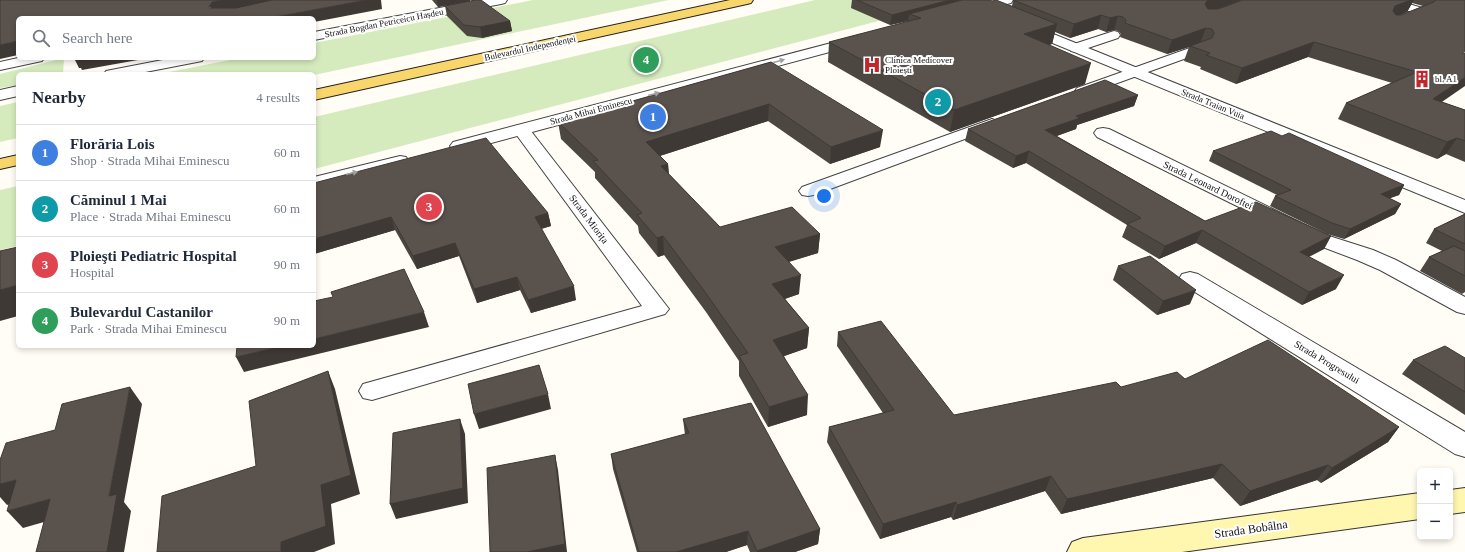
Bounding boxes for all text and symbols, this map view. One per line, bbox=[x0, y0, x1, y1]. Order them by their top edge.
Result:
street label: Strada Bogdan Petriceicu Hașdeu bbox=[324, 6, 445, 39]
search box bbox=[16, 16, 316, 60]
icon: search bbox=[30, 27, 52, 49]
text: Search here bbox=[62, 30, 132, 46]
street label: Bulevardul Independenței bbox=[483, 33, 577, 63]
pin: 4 bbox=[633, 45, 659, 75]
hospital icon: Clinica Medicover Ploiești bbox=[862, 55, 882, 75]
place label: Clinica Medicover Ploiești bbox=[885, 55, 952, 75]
one-way arrow bbox=[773, 58, 785, 64]
building icon: bl. A1 bbox=[1412, 69, 1432, 89]
place label: bl. A1 bbox=[1435, 74, 1457, 84]
pin: 2 bbox=[925, 87, 951, 117]
street label: Strada Traian Vuia bbox=[1180, 87, 1246, 121]
text: Nearby bbox=[32, 88, 86, 107]
text: 4 results bbox=[256, 90, 300, 105]
one-way arrow bbox=[648, 91, 660, 97]
street label: Strada Mihai Eminescu bbox=[549, 95, 634, 127]
pin: 1 bbox=[640, 102, 666, 132]
text: Florăria Lois bbox=[70, 136, 155, 152]
text: 1 bbox=[42, 145, 48, 160]
text: 60 m bbox=[274, 145, 300, 160]
text: Shop · Strada Mihai Eminescu bbox=[70, 153, 230, 168]
street label: Strada Leonard Doroftei bbox=[1162, 159, 1255, 211]
one-way arrow bbox=[346, 170, 358, 176]
your location bbox=[814, 186, 834, 206]
text: Căminul 1 Mai bbox=[70, 192, 167, 208]
pin: 3 bbox=[416, 192, 442, 222]
street label: Strada Miorița bbox=[567, 193, 611, 246]
text: 2 bbox=[42, 201, 48, 216]
text: 60 m bbox=[274, 201, 300, 216]
text: Place · Strada Mihai Eminescu bbox=[70, 209, 231, 224]
text: Ploieşti Pediatric Hospital bbox=[70, 248, 237, 264]
text: 3 bbox=[42, 257, 48, 272]
text: 90 m bbox=[274, 257, 300, 272]
text: Hospital bbox=[70, 265, 114, 280]
text: Bulevardul Castanilor bbox=[70, 304, 213, 320]
text: 4 bbox=[42, 313, 48, 328]
text: 90 m bbox=[274, 313, 300, 328]
text: Park · Strada Mihai Eminescu bbox=[70, 321, 227, 336]
street label: Strada Progresului bbox=[1292, 338, 1362, 386]
map controls bbox=[1417, 468, 1453, 540]
button: + bbox=[1417, 468, 1453, 504]
button: − bbox=[1417, 504, 1453, 540]
street label: Strada Bobâlna bbox=[1214, 517, 1289, 541]

